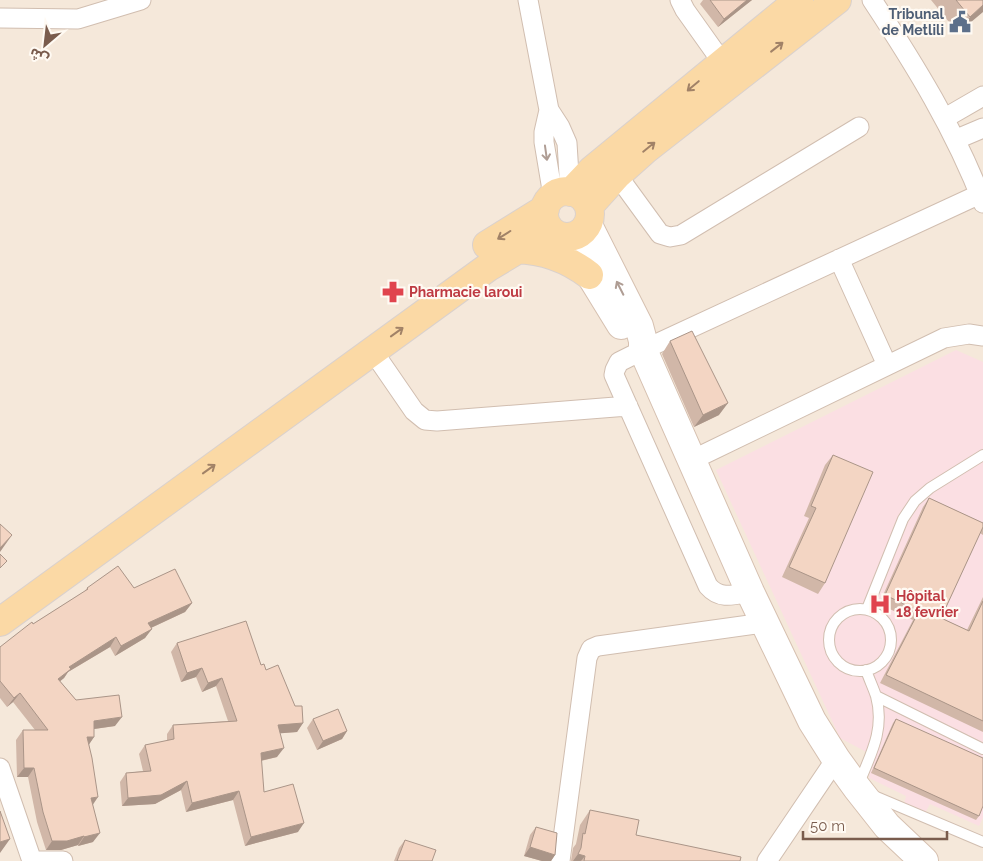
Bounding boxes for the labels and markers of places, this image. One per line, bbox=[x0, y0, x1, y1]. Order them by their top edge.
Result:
place label: Tribunal de Metlili bbox=[882, 6, 945, 38]
public building icon: Tribunal de Metlili bbox=[947, 9, 973, 35]
pharmacy icon: Pharmacie laroui bbox=[380, 279, 406, 305]
place label: Pharmacie laroui bbox=[409, 284, 522, 300]
place label: Hôpital 18 fevrier bbox=[896, 588, 959, 620]
hospital icon: Hôpital 18 fevrier bbox=[867, 591, 893, 617]

